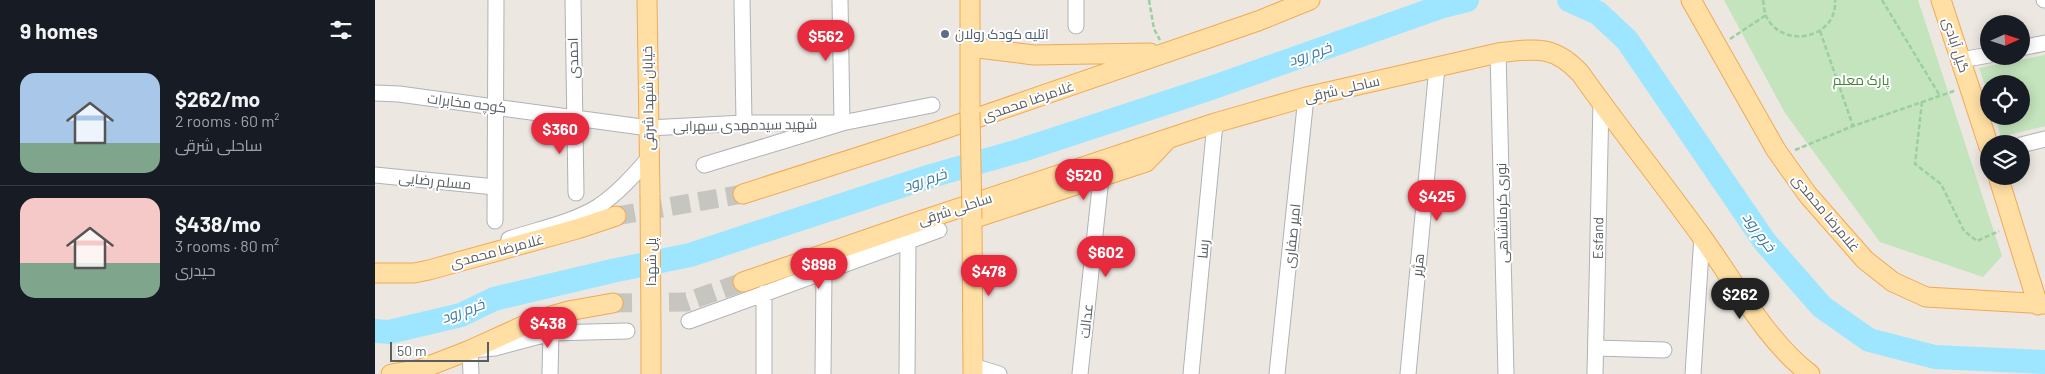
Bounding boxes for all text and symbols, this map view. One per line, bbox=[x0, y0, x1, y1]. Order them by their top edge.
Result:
street label: گیل آبادی bbox=[1940, 15, 1973, 75]
north arrow bbox=[1980, 15, 2030, 65]
map controls bbox=[1980, 15, 2030, 185]
icon: filters bbox=[327, 16, 355, 44]
text: 9 homes bbox=[20, 18, 98, 43]
pin: $562 bbox=[796, 20, 856, 62]
place label: اتلیه کودک رولان bbox=[955, 25, 1049, 42]
text: $562 bbox=[808, 26, 844, 45]
marker: اتلیه کودک رولان bbox=[939, 28, 951, 40]
street label: احمدی bbox=[564, 37, 581, 79]
water label: خرم رود bbox=[1286, 37, 1335, 71]
street label: خیابان شهدا شرقی bbox=[638, 46, 657, 150]
park label: پارک معلم bbox=[1833, 71, 1890, 90]
street label: ساحلی شرقی bbox=[1303, 72, 1381, 105]
button: locate bbox=[1980, 75, 2030, 125]
street label: غلامرضا محمدی bbox=[980, 77, 1076, 124]
text: $262/mo bbox=[175, 86, 260, 111]
street label: کوچه مخابرات bbox=[426, 89, 508, 118]
icon: home bbox=[60, 93, 120, 153]
text: 2 rooms · 60 m² bbox=[175, 111, 280, 130]
pin: $360 bbox=[530, 112, 590, 155]
street label: شهید سیدمهدی سهرابی bbox=[673, 115, 817, 134]
text: $360 bbox=[542, 119, 578, 138]
text: ساحلی شرقی bbox=[175, 135, 263, 154]
button: layers bbox=[1980, 135, 2030, 185]
pin: $520 bbox=[1054, 158, 1114, 201]
water label: خرم رود bbox=[901, 163, 950, 196]
street label: نوری کرمانشاهی bbox=[1492, 163, 1511, 263]
text: $520 bbox=[1066, 165, 1102, 184]
street label: مسلم رضایی bbox=[398, 168, 472, 195]
street label: غلامرضا محمدی bbox=[1789, 170, 1864, 255]
pin: $425 bbox=[1407, 180, 1467, 222]
text: $425 bbox=[1419, 186, 1455, 205]
street label: ساحلی شرقی bbox=[916, 189, 994, 228]
street label: امیر صفاری bbox=[1280, 203, 1303, 269]
water label: خرم رود bbox=[1738, 208, 1781, 256]
text: $438/mo bbox=[175, 211, 261, 236]
street label: Esfand bbox=[1589, 217, 1606, 259]
icon: home bbox=[60, 218, 120, 278]
street label: غلامرضا محمدی bbox=[448, 230, 546, 271]
text: 3 rooms · 80 m² bbox=[175, 236, 279, 255]
pin: $602 bbox=[1076, 236, 1136, 278]
street label: پل شهدا bbox=[642, 238, 661, 286]
street label: رسا bbox=[1193, 239, 1212, 259]
text: $602 bbox=[1088, 242, 1124, 261]
pin: $898 bbox=[789, 248, 849, 290]
street label: هژبر bbox=[1408, 252, 1427, 278]
text: $898 bbox=[802, 254, 836, 273]
pin: $478 bbox=[959, 254, 1019, 297]
text: حیدری bbox=[175, 260, 216, 279]
text: $478 bbox=[972, 261, 1006, 280]
pin: $262 bbox=[1710, 278, 1770, 320]
text: $262 bbox=[1722, 284, 1758, 303]
water label: خرم رود bbox=[439, 294, 488, 328]
street label: عدالت bbox=[1075, 303, 1096, 339]
pin: $438 bbox=[518, 306, 578, 349]
text: $438 bbox=[530, 313, 566, 332]
scale bar bbox=[390, 339, 489, 362]
text: 50 m bbox=[397, 342, 426, 359]

